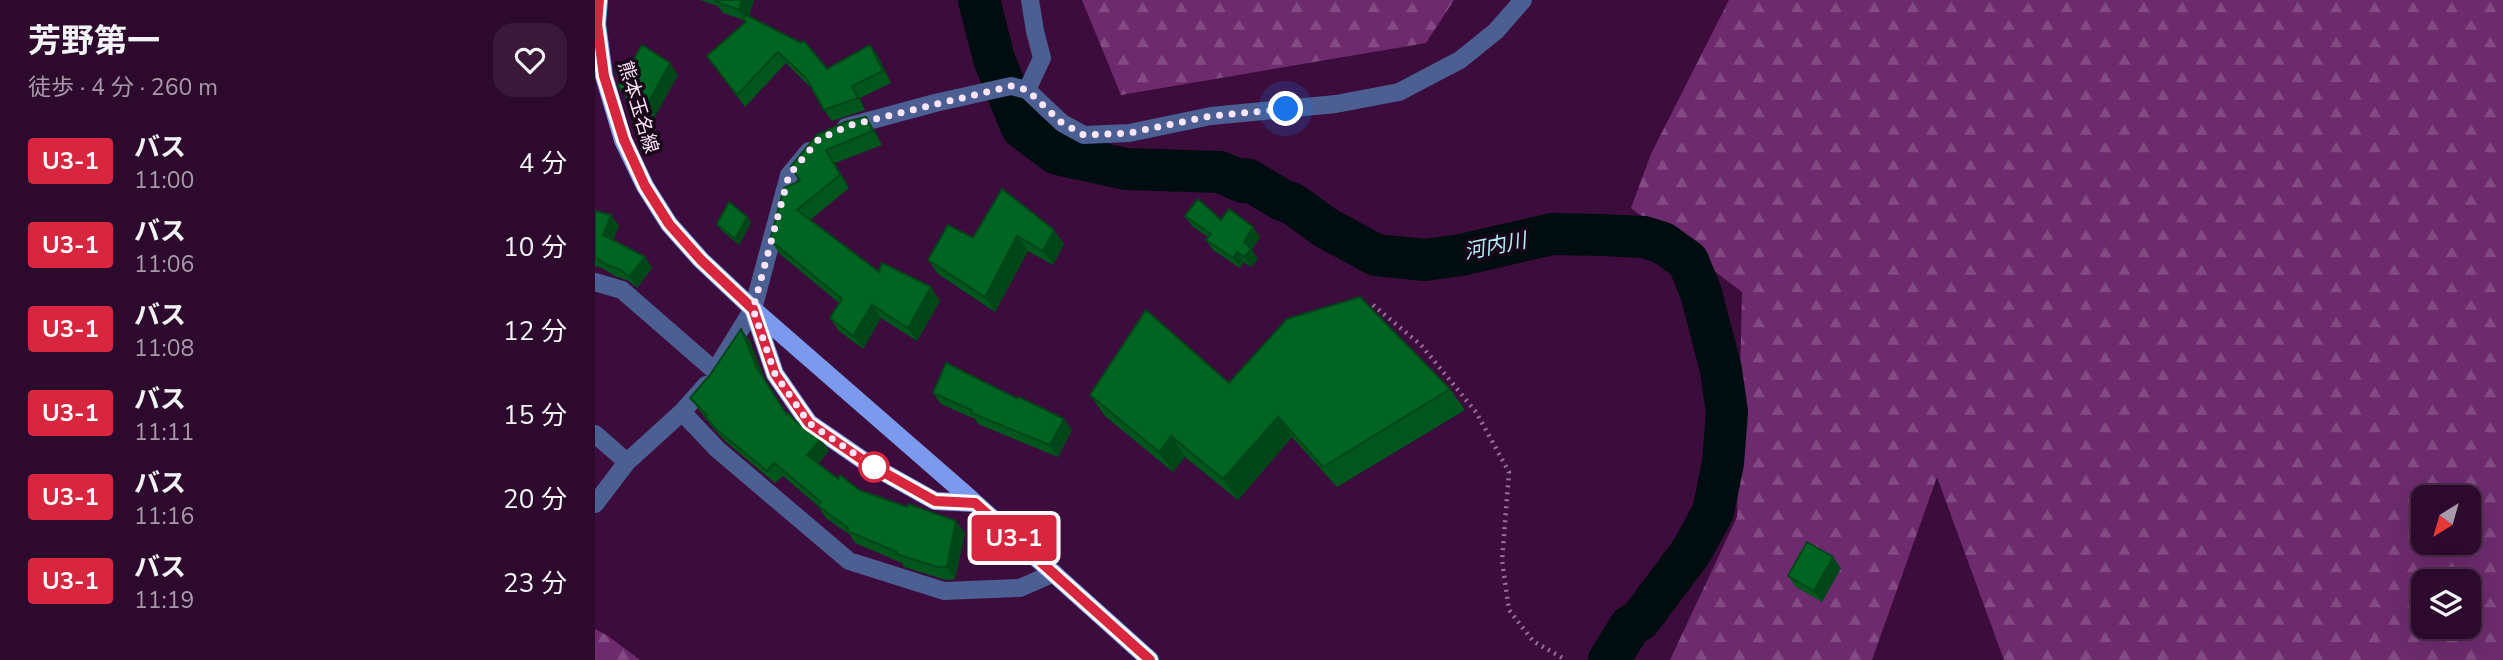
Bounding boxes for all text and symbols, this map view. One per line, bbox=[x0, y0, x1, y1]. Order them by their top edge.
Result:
text: 芳野第一 bbox=[28, 19, 160, 64]
button: heart bbox=[493, 23, 567, 97]
street label: 熊本玉名線 bbox=[612, 58, 664, 157]
text: 徒歩 · 4 分 · 260 m bbox=[28, 72, 218, 103]
your location bbox=[1268, 91, 1303, 126]
text: バス bbox=[134, 130, 186, 165]
text: U3-1 bbox=[42, 145, 99, 177]
text: 4 分 bbox=[519, 146, 567, 181]
text: 11:00 bbox=[134, 165, 194, 196]
text: バス bbox=[134, 214, 186, 249]
water label: 河内川 bbox=[1461, 226, 1531, 266]
text: U3-1 bbox=[42, 229, 99, 261]
text: 10 分 bbox=[503, 230, 567, 265]
text: 11:06 bbox=[134, 249, 194, 280]
text: バス bbox=[134, 298, 186, 333]
text: U3-1 bbox=[42, 313, 99, 345]
text: 12 分 bbox=[503, 314, 567, 349]
text: 11:08 bbox=[134, 333, 194, 364]
text: バス bbox=[134, 382, 186, 417]
text: U3-1 bbox=[42, 397, 99, 429]
text: 15 分 bbox=[503, 398, 567, 433]
text: 11:11 bbox=[134, 417, 194, 448]
unlabelled marker bbox=[859, 452, 889, 482]
text: バス bbox=[134, 466, 186, 501]
text: U3-1 bbox=[42, 481, 99, 513]
text: 20 分 bbox=[503, 482, 567, 517]
north arrow bbox=[2411, 485, 2481, 555]
map controls bbox=[2411, 485, 2481, 639]
text: 11:16 bbox=[134, 501, 194, 532]
line badge: U3-1 bbox=[965, 515, 1063, 561]
text: U3-1 bbox=[986, 522, 1042, 554]
text: バス bbox=[134, 550, 186, 585]
text: U3-1 bbox=[42, 565, 99, 597]
text: 23 分 bbox=[503, 566, 567, 601]
button: layers bbox=[2411, 569, 2481, 639]
text: 11:19 bbox=[134, 585, 194, 616]

